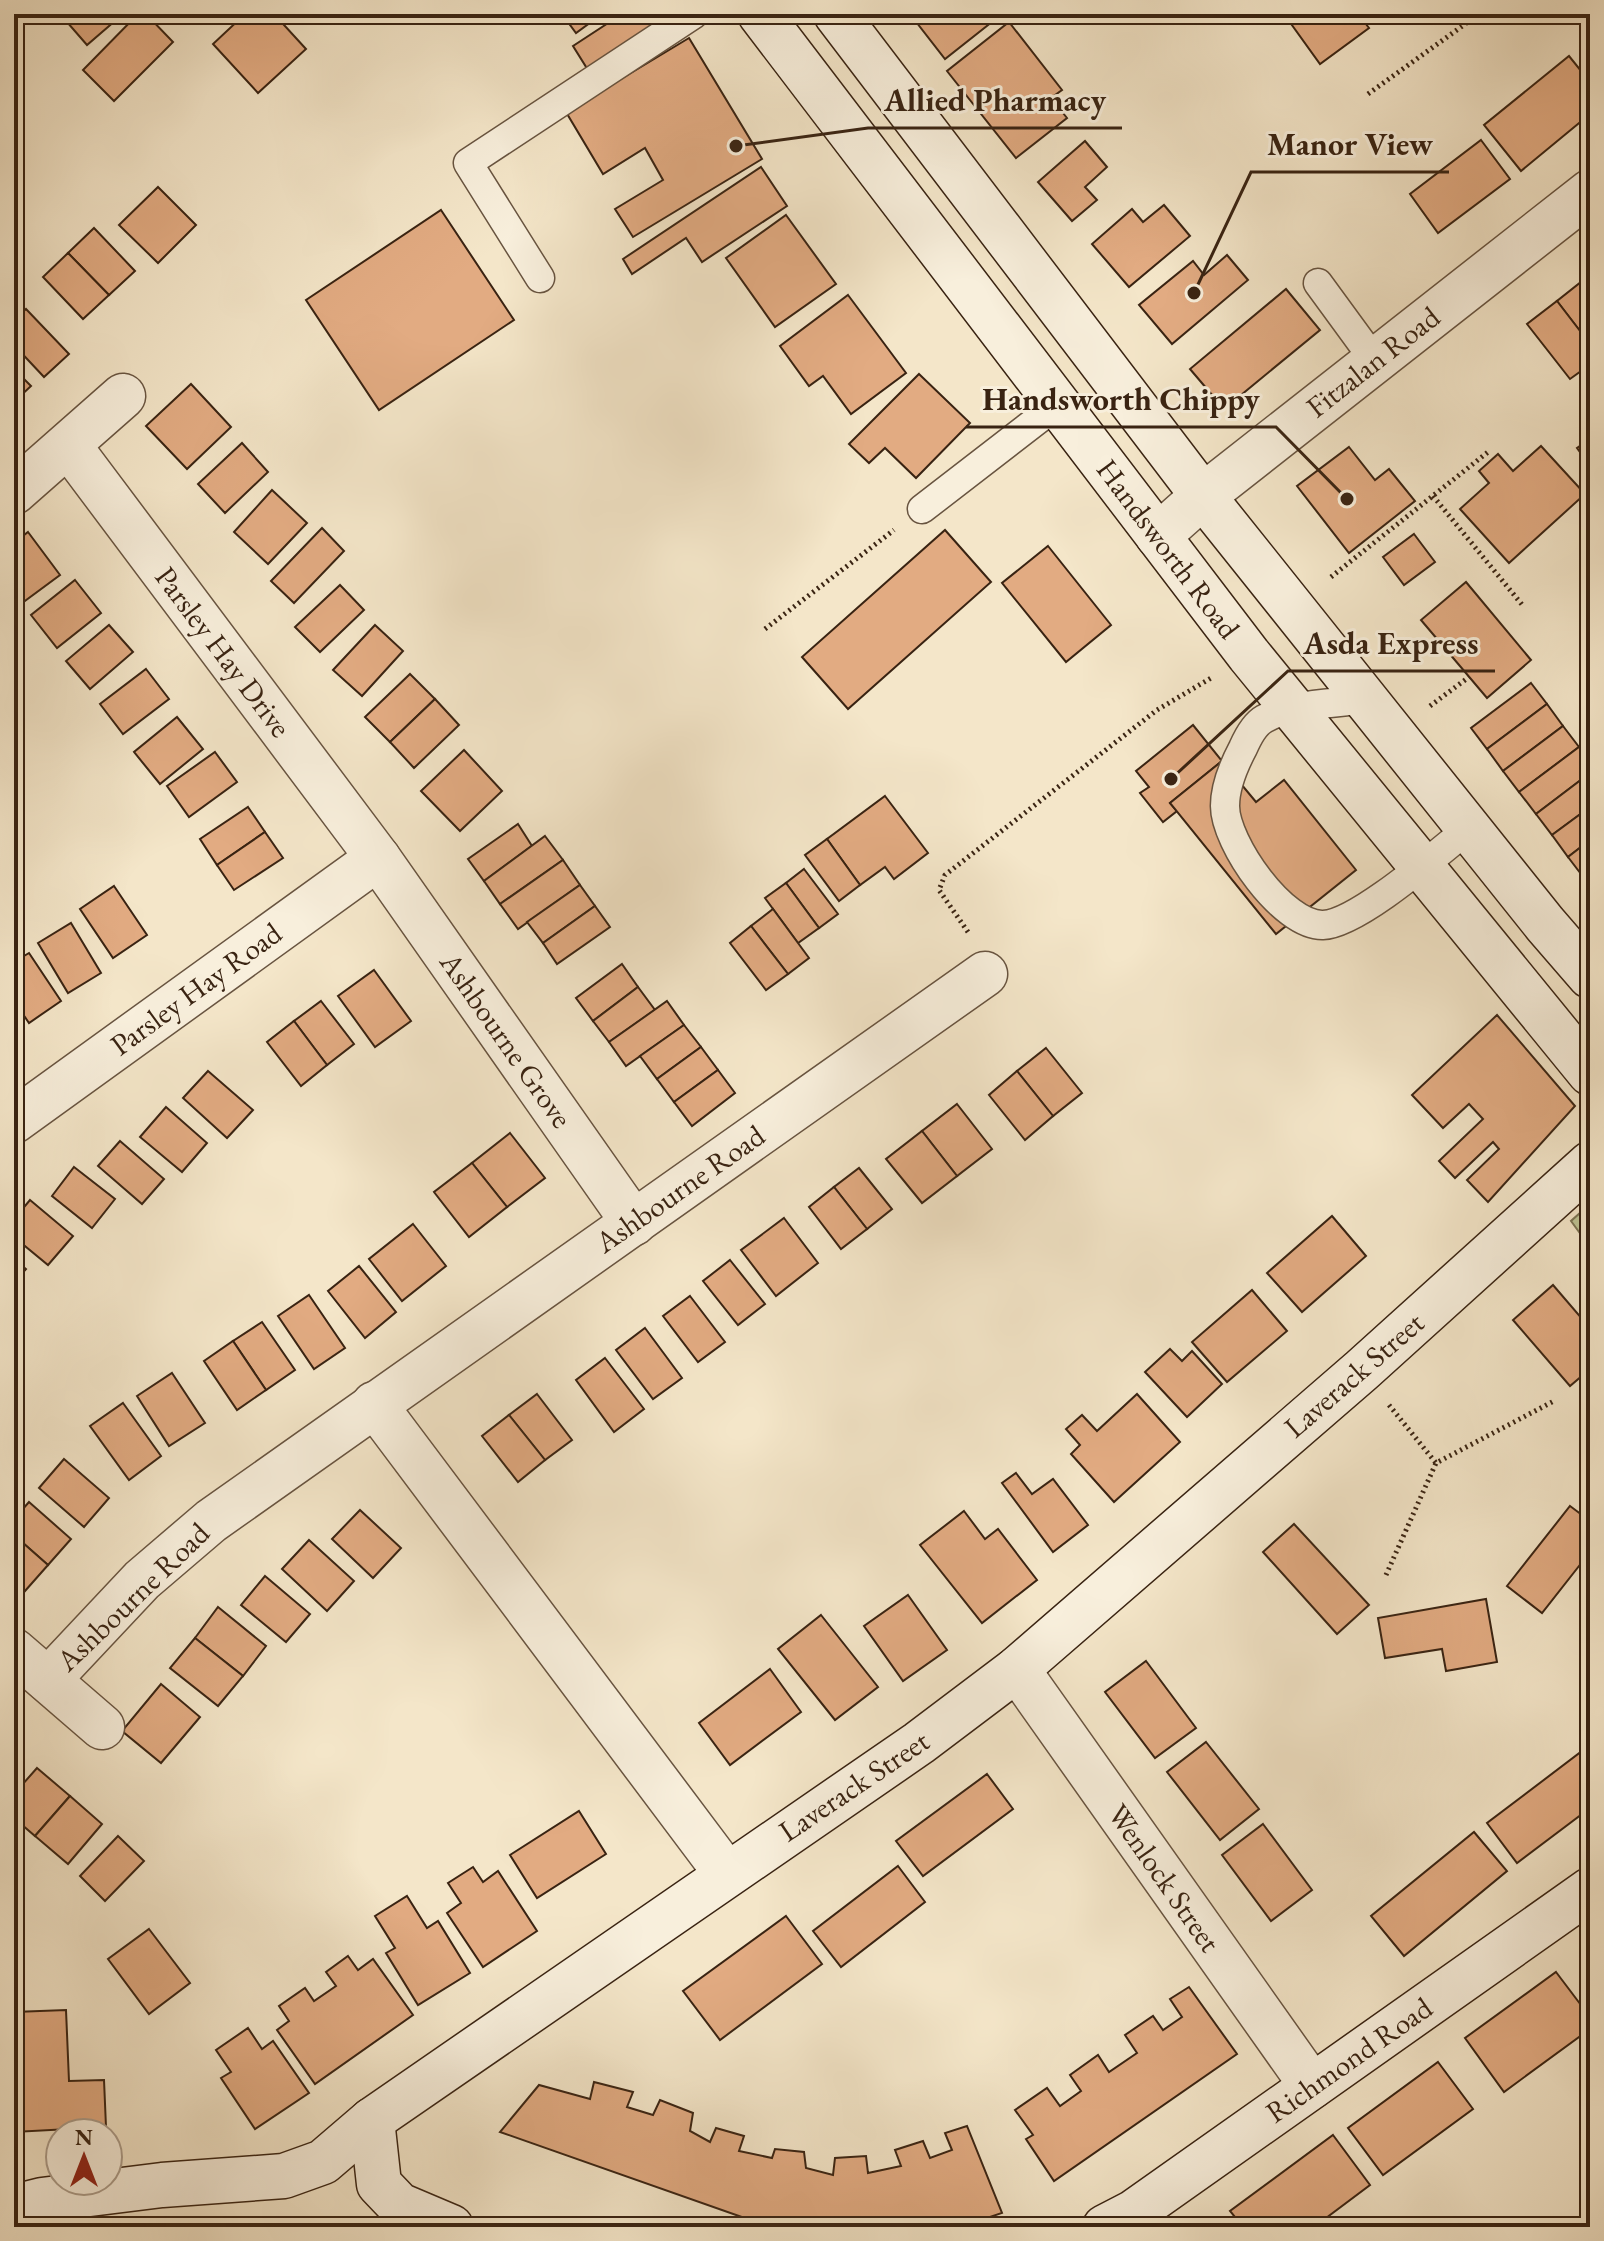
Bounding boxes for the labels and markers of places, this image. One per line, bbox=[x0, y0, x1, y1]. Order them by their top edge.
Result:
callout: Allied Pharmacy bbox=[868, 72, 1122, 128]
callout: Manor View bbox=[1251, 116, 1449, 172]
callout: Handsworth Chippy bbox=[966, 371, 1276, 427]
callout: Asda Express bbox=[1288, 615, 1495, 671]

